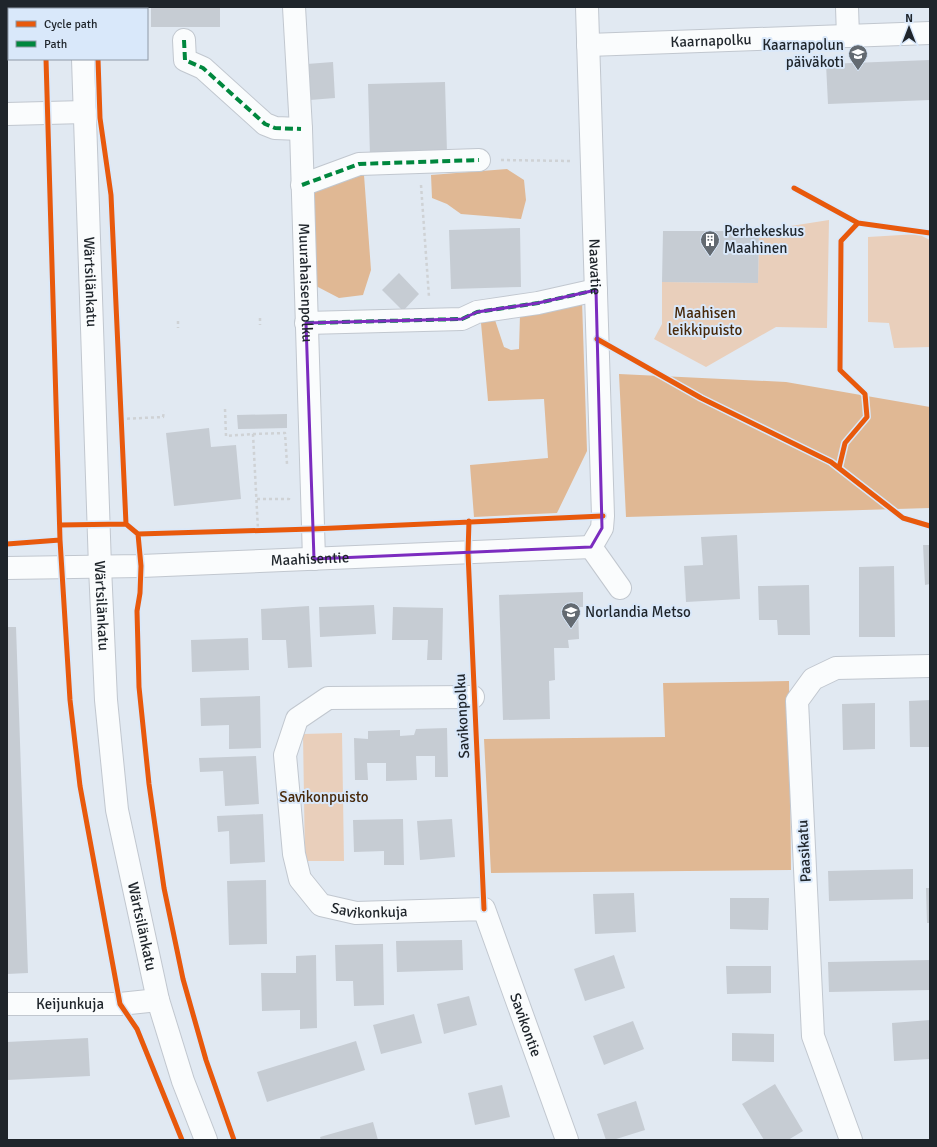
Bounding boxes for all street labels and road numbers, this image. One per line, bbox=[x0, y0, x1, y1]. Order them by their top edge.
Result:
street label: Kaarnapolku bbox=[670, 30, 752, 51]
street label: Muurahaisenpolku bbox=[295, 223, 316, 343]
street label: Wärtsilänkatu bbox=[80, 236, 101, 327]
street label: Naavatie bbox=[585, 238, 605, 295]
street label: Maahisentie bbox=[270, 548, 350, 570]
street label: Wärtsilänkatu bbox=[91, 560, 113, 651]
street label: Savikonpolku bbox=[451, 673, 473, 759]
street label: Paasikatu bbox=[793, 819, 815, 883]
street label: Wärtsilänkatu bbox=[124, 880, 160, 972]
street label: Savikonkuja bbox=[329, 899, 408, 922]
street label: Savikontie bbox=[506, 990, 545, 1059]
street label: Keijunkuja bbox=[36, 995, 104, 1013]

